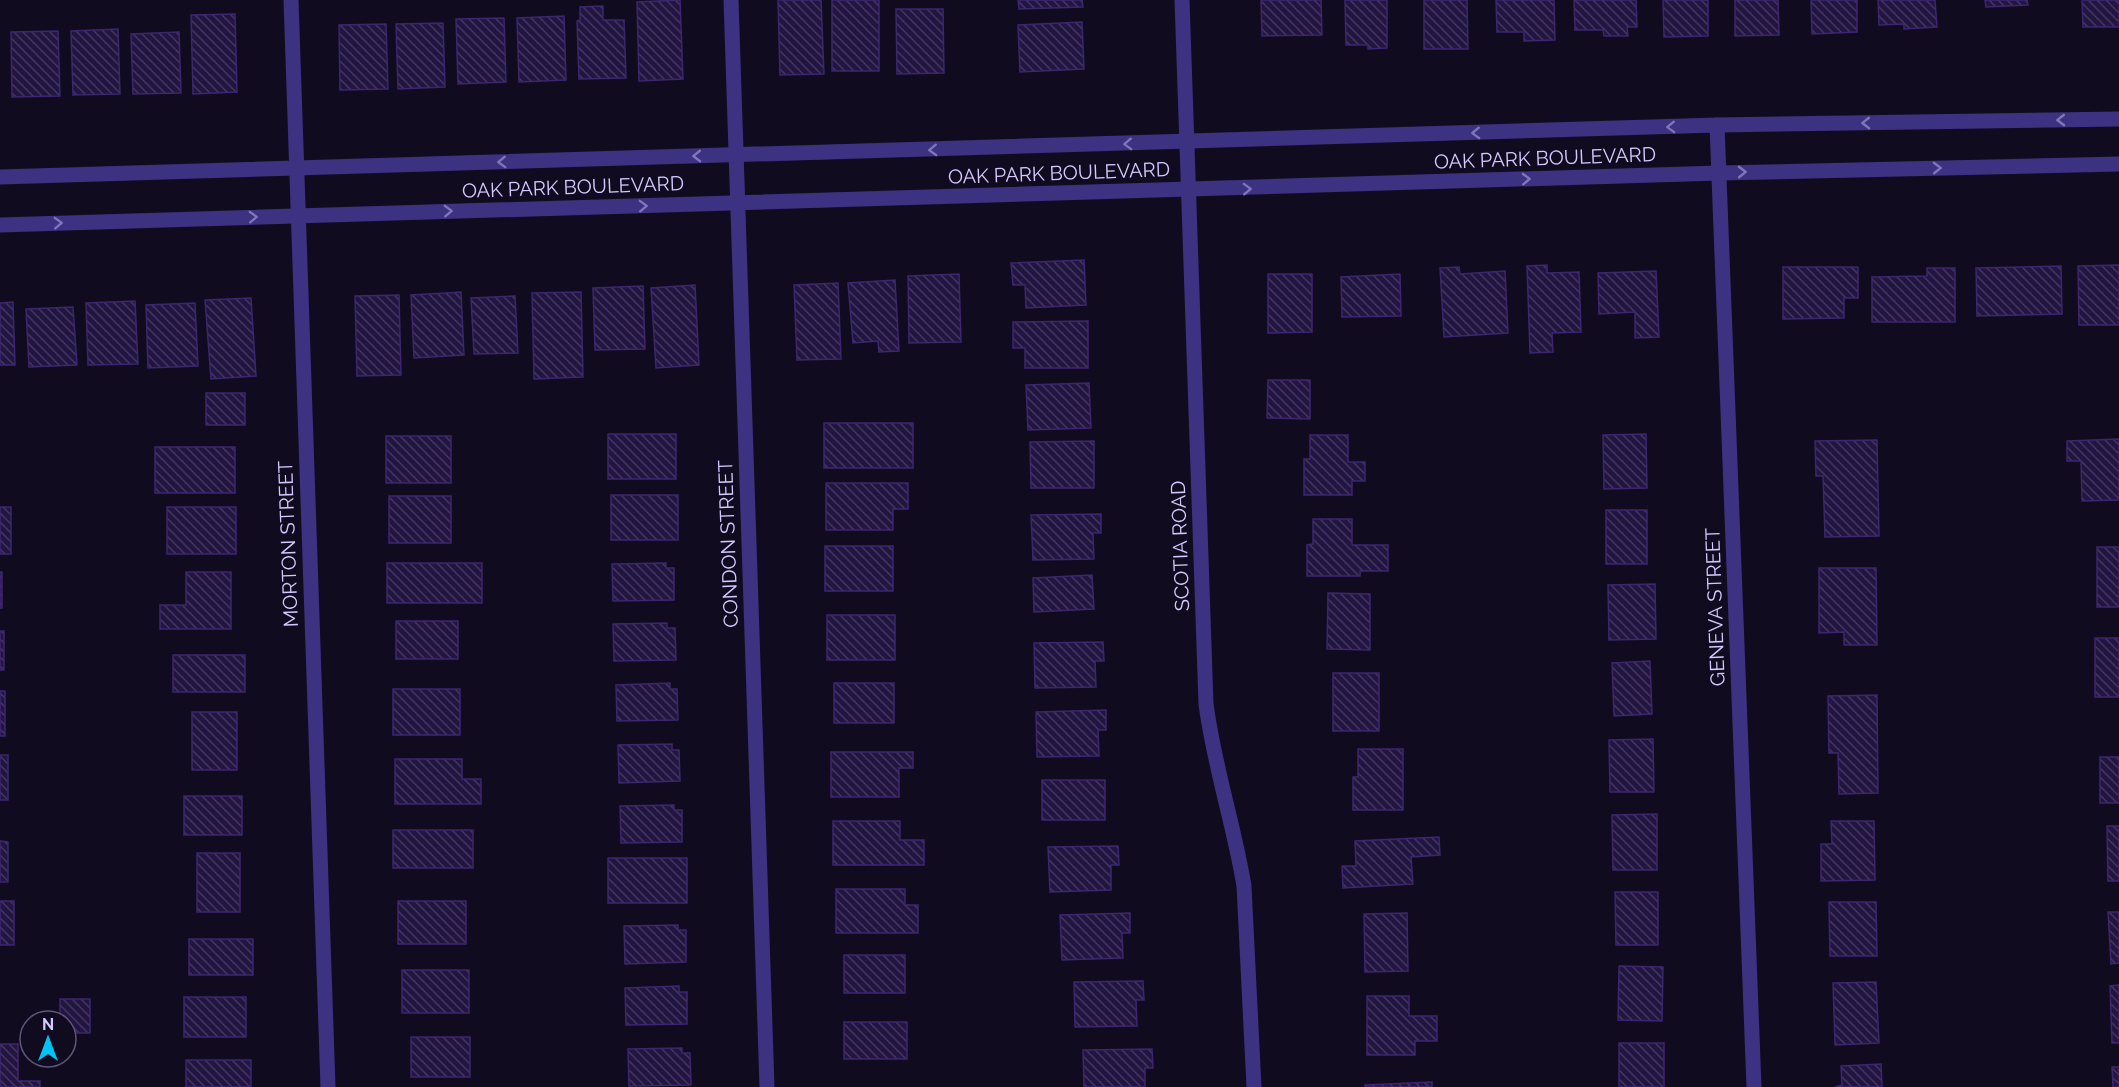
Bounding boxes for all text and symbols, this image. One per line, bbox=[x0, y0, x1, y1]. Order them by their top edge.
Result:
one-way arrow bbox=[2056, 113, 2065, 126]
one-way arrow bbox=[1861, 117, 1870, 129]
one-way arrow bbox=[1666, 120, 1675, 133]
one-way arrow bbox=[1471, 127, 1480, 139]
one-way arrow bbox=[1124, 137, 1133, 150]
street label: OAK PARK BOULEVARD bbox=[1434, 142, 1656, 174]
one-way arrow bbox=[929, 143, 938, 156]
one-way arrow bbox=[692, 150, 701, 162]
one-way arrow bbox=[497, 155, 506, 168]
street label: OAK PARK BOULEVARD bbox=[948, 157, 1170, 189]
one-way arrow bbox=[1933, 162, 1942, 174]
one-way arrow bbox=[1738, 166, 1747, 179]
street label: OAK PARK BOULEVARD bbox=[462, 171, 684, 203]
one-way arrow bbox=[1522, 173, 1531, 186]
one-way arrow bbox=[1243, 182, 1252, 195]
one-way arrow bbox=[639, 200, 648, 212]
one-way arrow bbox=[444, 205, 453, 218]
one-way arrow bbox=[249, 211, 258, 224]
one-way arrow bbox=[54, 217, 63, 230]
street label: MORTON STREET bbox=[273, 460, 303, 628]
street label: CONDON STREET bbox=[713, 460, 743, 628]
street label: SCOTIA ROAD bbox=[1166, 480, 1194, 612]
street label: GENEVA STREET bbox=[1700, 527, 1730, 687]
north arrow bbox=[18, 1009, 78, 1069]
text: N bbox=[42, 1015, 54, 1034]

